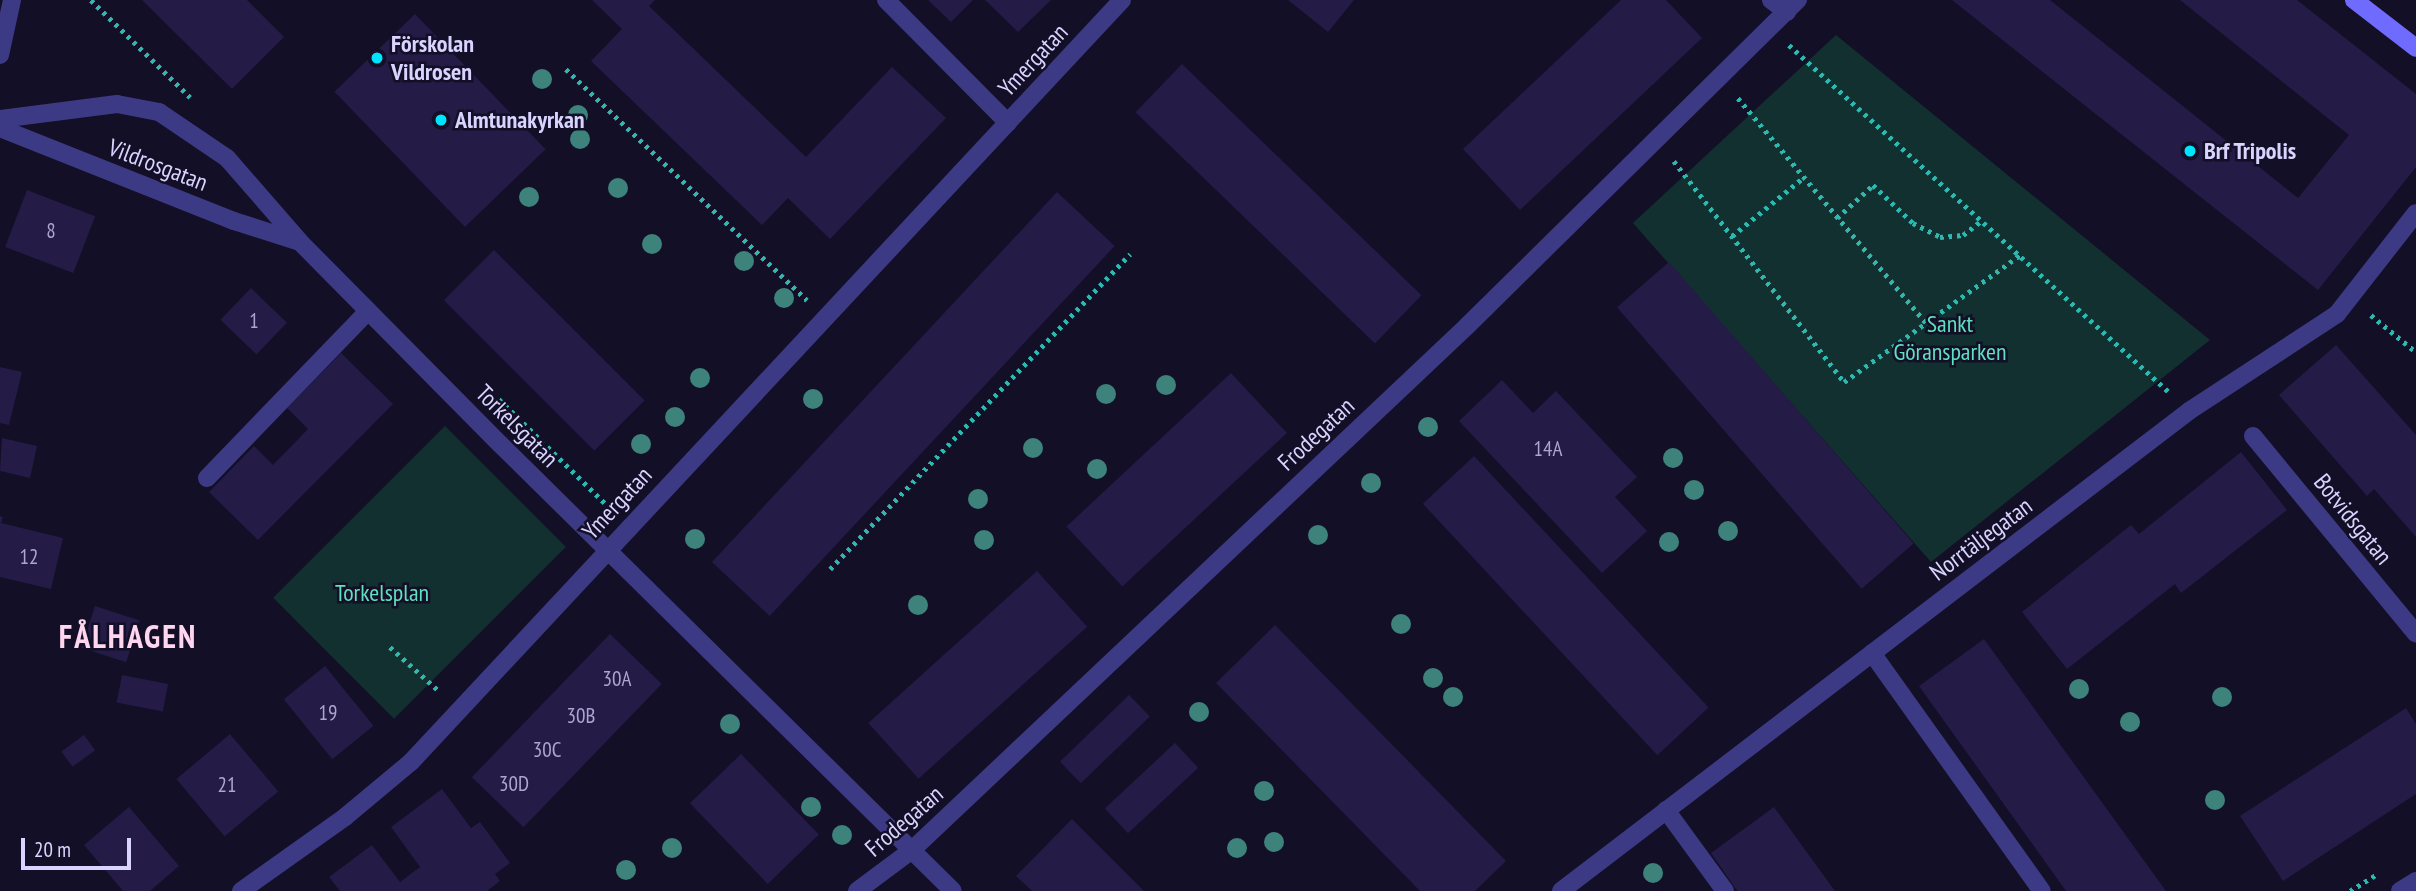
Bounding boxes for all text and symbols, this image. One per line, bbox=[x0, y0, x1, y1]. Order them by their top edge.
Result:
street label: Ymergatan bbox=[992, 18, 1074, 102]
place label: Förskolan Vildrosen bbox=[391, 30, 474, 86]
marker: Förskolan Vildrosen bbox=[369, 50, 385, 66]
place label: Almtunakyrkan bbox=[455, 106, 585, 134]
marker: Almtunakyrkan bbox=[433, 112, 449, 128]
street label: Vildrosgatan bbox=[104, 133, 212, 197]
place label: Brf Tripolis bbox=[2204, 137, 2297, 165]
marker: Brf Tripolis bbox=[2182, 143, 2198, 159]
house number: 8 bbox=[46, 218, 56, 244]
house number: 1 bbox=[249, 308, 259, 334]
park label: Sankt Göransparken bbox=[1893, 310, 2007, 366]
street label: Torkelsgatan bbox=[470, 379, 564, 473]
street label: Frodegatan bbox=[1272, 392, 1360, 476]
house number: 14A bbox=[1534, 436, 1562, 462]
street label: Ymergatan bbox=[576, 461, 658, 545]
street label: Botvidsgatan bbox=[2308, 468, 2398, 570]
street label: Norrtäljegatan bbox=[1924, 491, 2038, 587]
house number: 12 bbox=[20, 544, 38, 570]
park label: Torkelsplan bbox=[335, 579, 429, 607]
district label: FÅLHAGEN bbox=[60, 617, 196, 655]
house number: 30A bbox=[603, 666, 631, 692]
house number: 19 bbox=[319, 700, 337, 726]
house number: 30B bbox=[567, 703, 595, 729]
house number: 30C bbox=[533, 737, 561, 763]
house number: 30D bbox=[499, 771, 529, 797]
house number: 21 bbox=[218, 772, 236, 798]
street label: Frodegatan bbox=[859, 779, 949, 863]
scale bar bbox=[24, 824, 135, 868]
text: 20 m bbox=[34, 836, 71, 863]

